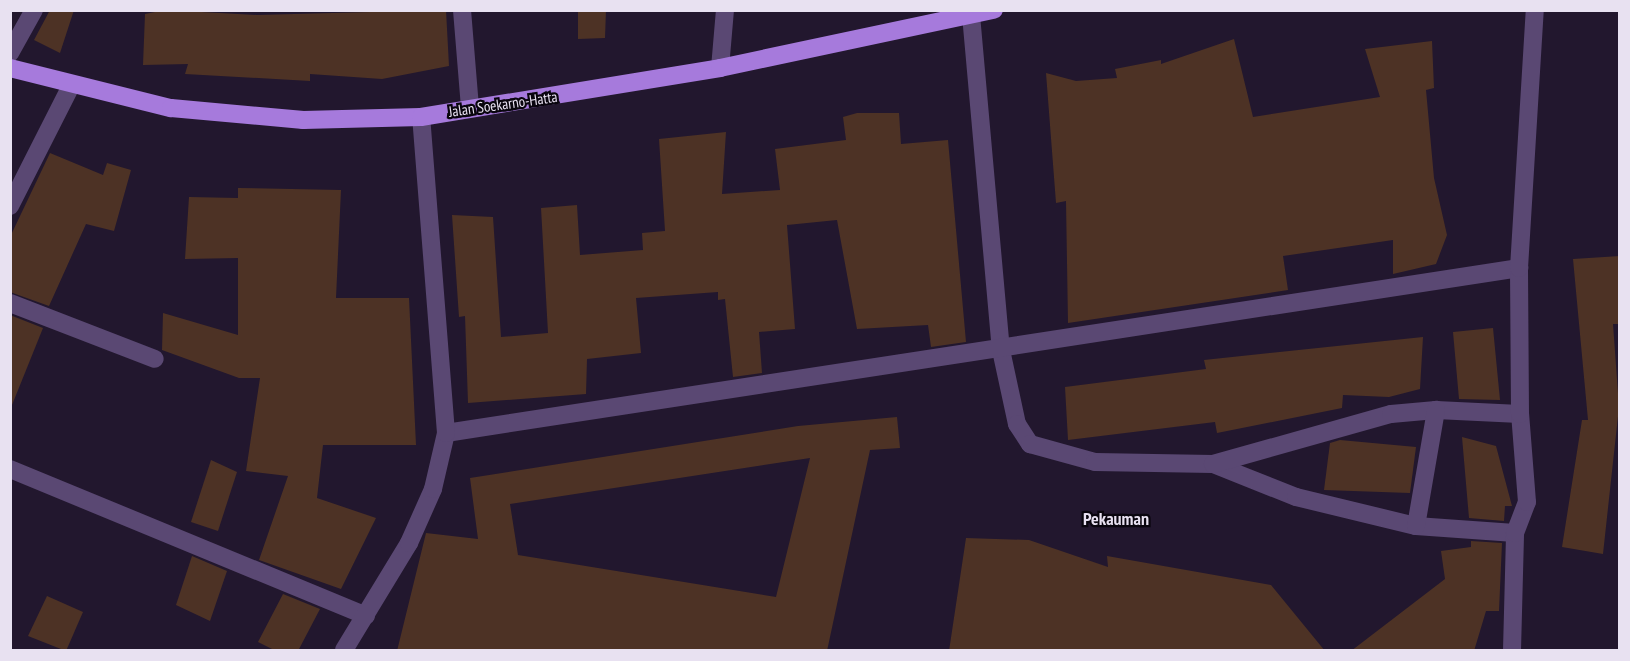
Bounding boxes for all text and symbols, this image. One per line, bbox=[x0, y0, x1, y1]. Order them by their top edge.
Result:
street label: Jalan Soekarno-Hatta bbox=[447, 87, 559, 121]
district label: Pekauman bbox=[1083, 508, 1149, 530]

